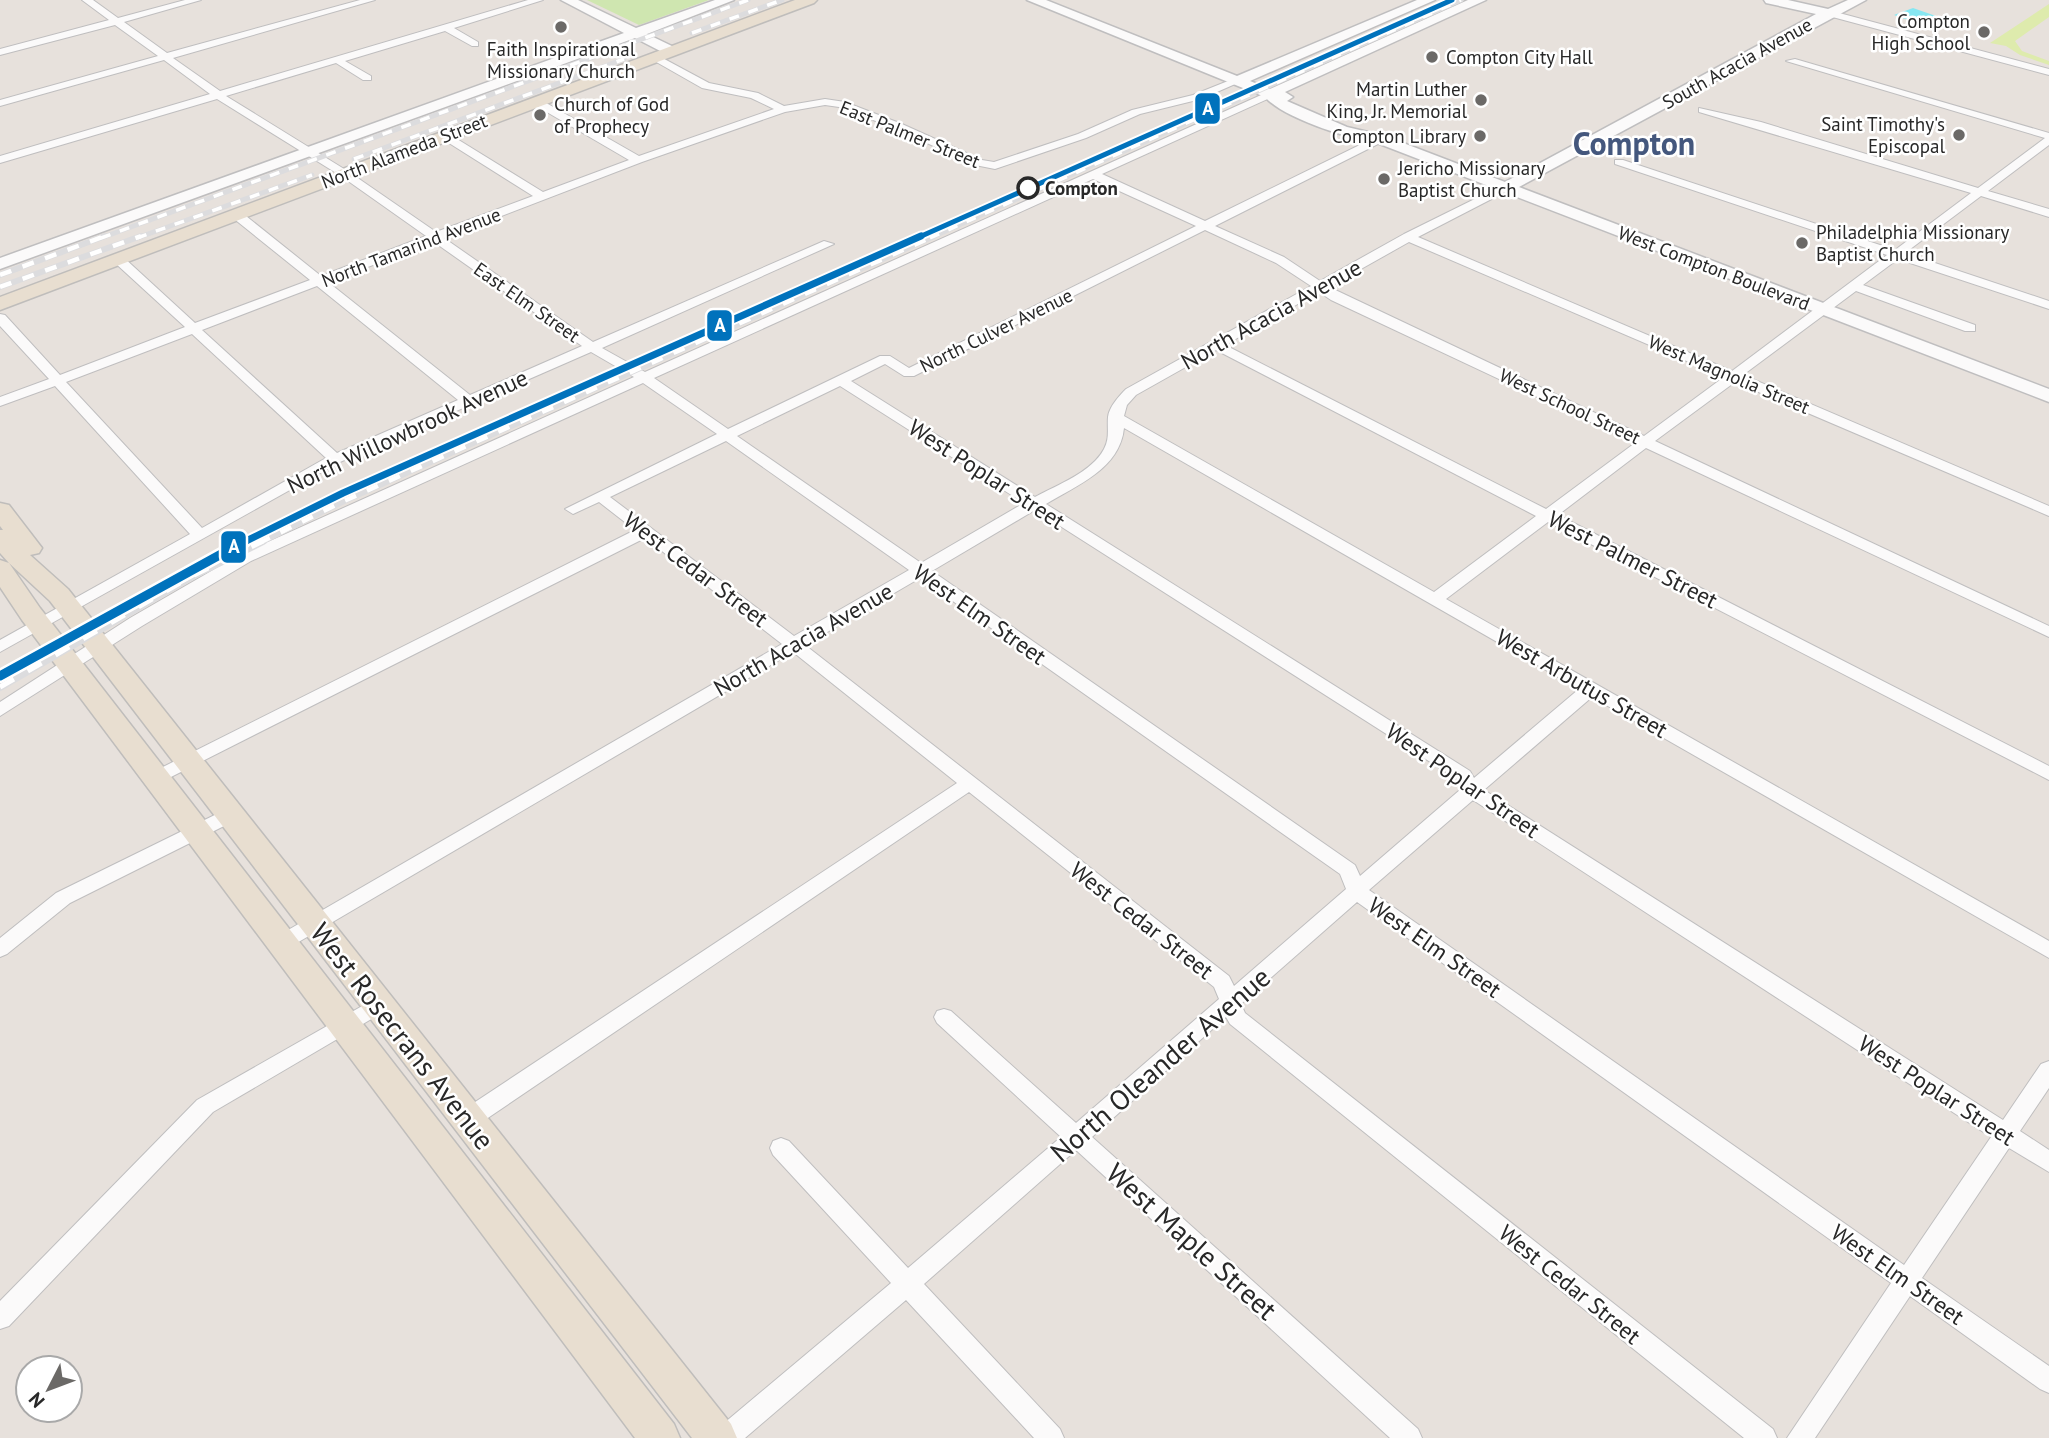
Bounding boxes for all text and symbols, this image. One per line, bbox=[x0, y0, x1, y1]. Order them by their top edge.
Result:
place label: Compton High School bbox=[1872, 9, 1970, 55]
street label: South Acacia Avenue bbox=[1658, 12, 1816, 114]
marker: Faith Inspirational Missionary Church bbox=[553, 19, 569, 35]
marker: Compton High School bbox=[1976, 24, 1992, 40]
place label: Faith Inspirational Missionary Church bbox=[487, 37, 636, 83]
place label: Compton City Hall bbox=[1446, 45, 1593, 69]
marker: Compton City Hall bbox=[1424, 49, 1440, 65]
place label: Martin Luther King, Jr. Memorial bbox=[1327, 77, 1468, 123]
place label: Church of God of Prophecy bbox=[554, 92, 669, 138]
line badge: A bbox=[1194, 92, 1221, 125]
marker: Martin Luther King, Jr. Memorial bbox=[1473, 92, 1489, 108]
street label: East Palmer Street bbox=[836, 95, 984, 173]
text: A bbox=[1202, 96, 1214, 120]
marker: Church of God of Prophecy bbox=[532, 107, 548, 123]
street label: North Alameda Street bbox=[318, 108, 491, 194]
place label: Saint Timothy's Episcopal bbox=[1821, 112, 1945, 158]
district label: Compton bbox=[1573, 122, 1695, 164]
place label: Compton Library bbox=[1332, 124, 1466, 148]
marker: Saint Timothy's Episcopal bbox=[1951, 127, 1967, 143]
marker: Compton Library bbox=[1472, 128, 1488, 144]
place label: Jericho Missionary Baptist Church bbox=[1397, 156, 1546, 202]
marker: Jericho Missionary Baptist Church bbox=[1376, 171, 1392, 187]
place label: Compton bbox=[1045, 176, 1118, 200]
marker: Compton bbox=[1017, 177, 1039, 199]
street label: North Tamarind Avenue bbox=[318, 202, 504, 292]
street label: West Compton Boulevard bbox=[1615, 220, 1813, 316]
place label: Philadelphia Missionary Baptist Church bbox=[1816, 220, 2009, 266]
marker: Philadelphia Missionary Baptist Church bbox=[1794, 235, 1810, 251]
street label: North Acacia Avenue bbox=[1176, 252, 1366, 376]
street label: East Elm Street bbox=[469, 257, 585, 348]
street label: North Culver Avenue bbox=[916, 283, 1076, 377]
line badge: A bbox=[706, 309, 733, 342]
text: A bbox=[714, 313, 726, 337]
street label: West Magnolia Street bbox=[1645, 329, 1814, 419]
street label: North Willowbrook Avenue bbox=[282, 362, 532, 500]
street label: West School Street bbox=[1496, 363, 1645, 449]
street label: West Poplar Street bbox=[903, 413, 1071, 536]
street label: West Palmer Street bbox=[1543, 504, 1723, 614]
street label: West Cedar Street bbox=[618, 505, 774, 633]
line badge: A bbox=[220, 530, 247, 564]
text: A bbox=[228, 534, 240, 558]
street label: West Elm Street bbox=[908, 557, 1052, 671]
street label: North Acacia Avenue bbox=[708, 576, 898, 702]
street label: West Arbutus Street bbox=[1491, 622, 1673, 744]
street label: West Poplar Street bbox=[1381, 716, 1546, 844]
street label: West Cedar Street bbox=[1065, 855, 1220, 985]
street label: West Elm Street bbox=[1363, 890, 1507, 1004]
street label: West Rosecrans Avenue bbox=[303, 915, 503, 1157]
street label: North Oleander Avenue bbox=[1042, 958, 1278, 1170]
street label: West Poplar Street bbox=[1853, 1029, 2021, 1152]
street label: West Maple Street bbox=[1099, 1154, 1286, 1328]
street label: West Elm Street bbox=[1826, 1217, 1970, 1331]
street label: West Cedar Street bbox=[1493, 1218, 1647, 1350]
north arrow bbox=[14, 1354, 84, 1424]
text: N bbox=[23, 1388, 49, 1413]

